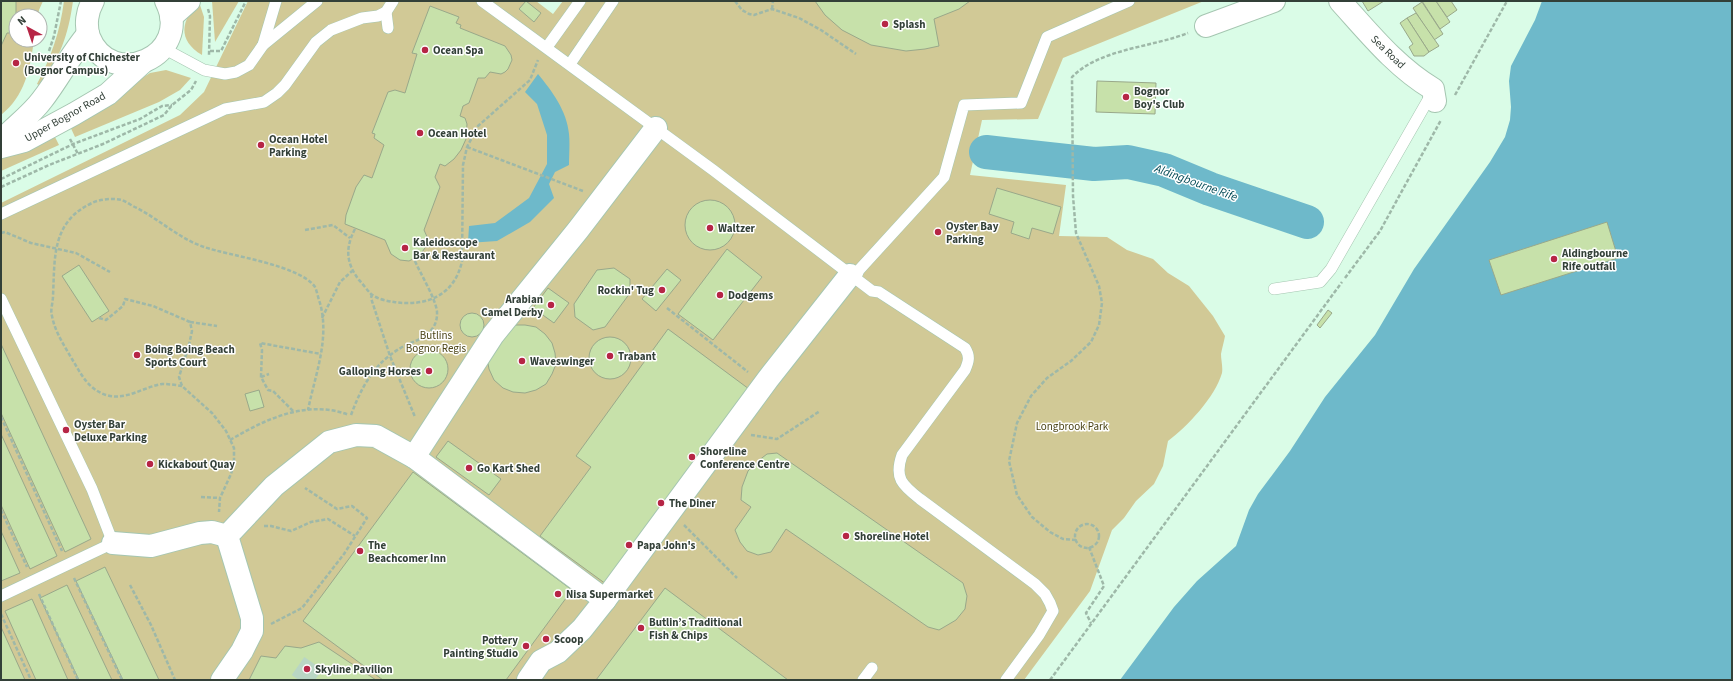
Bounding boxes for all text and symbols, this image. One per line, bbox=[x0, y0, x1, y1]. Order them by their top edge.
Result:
north arrow bbox=[8, 8, 48, 48]
text: N bbox=[14, 13, 30, 29]
place label: Splash bbox=[893, 17, 926, 32]
marker: Splash bbox=[880, 19, 890, 29]
street label: Sea Road bbox=[1367, 32, 1409, 72]
place label: Ocean Spa bbox=[433, 43, 484, 58]
marker: Ocean Spa bbox=[420, 45, 430, 55]
place label: University of Chichester (Bognor Campus) bbox=[24, 50, 141, 78]
marker: University of Chichester (Bognor Campus) bbox=[11, 58, 21, 68]
place label: Bognor Boy's Club bbox=[1134, 84, 1185, 112]
street label: Upper Bognor Road bbox=[22, 89, 108, 145]
marker: Bognor Boy's Club bbox=[1121, 92, 1131, 102]
place label: Ocean Hotel bbox=[428, 126, 487, 141]
marker: Ocean Hotel bbox=[415, 128, 425, 138]
place label: Ocean Hotel Parking bbox=[269, 132, 328, 160]
marker: Ocean Hotel Parking bbox=[256, 140, 266, 150]
water label: Aldingbourne Rife bbox=[1151, 160, 1240, 206]
place label: Oyster Bay Parking bbox=[946, 219, 999, 247]
place label: Waltzer bbox=[718, 221, 756, 236]
marker: Waltzer bbox=[705, 223, 715, 233]
marker: Oyster Bay Parking bbox=[933, 227, 943, 237]
place label: Kaleidoscope Bar & Restaurant bbox=[413, 235, 496, 263]
marker: Kaleidoscope Bar & Restaurant bbox=[400, 243, 410, 253]
place label: Aldingbourne Rife outfall bbox=[1561, 246, 1628, 274]
marker: Aldingbourne Rife outfall bbox=[1549, 254, 1559, 264]
place label: Rockin' Tug bbox=[597, 283, 654, 298]
marker: Rockin' Tug bbox=[657, 285, 667, 295]
place label: Dodgems bbox=[728, 288, 773, 303]
marker: Dodgems bbox=[715, 290, 725, 300]
place label: Arabian Camel Derby bbox=[481, 292, 543, 320]
marker: Arabian Camel Derby bbox=[546, 300, 556, 310]
park label: Butlins Bognor Regis bbox=[406, 328, 467, 356]
place label: Boing Boing Beach Sports Court bbox=[145, 342, 235, 370]
place label: Trabant bbox=[618, 349, 657, 364]
marker: Boing Boing Beach Sports Court bbox=[132, 350, 142, 360]
marker: Trabant bbox=[605, 351, 615, 361]
place label: Waveswinger bbox=[530, 354, 595, 369]
marker: Waveswinger bbox=[517, 356, 527, 366]
place label: Galloping Horses bbox=[339, 364, 421, 379]
marker: Galloping Horses bbox=[424, 366, 434, 376]
place label: Oyster Bar Deluxe Parking bbox=[74, 417, 147, 445]
park label: Longbrook Park bbox=[1036, 419, 1109, 434]
marker: Oyster Bar Deluxe Parking bbox=[61, 425, 71, 435]
place label: Shoreline Conference Centre bbox=[700, 444, 790, 472]
marker: Shoreline Conference Centre bbox=[687, 452, 697, 462]
place label: Kickabout Quay bbox=[158, 457, 235, 472]
marker: Kickabout Quay bbox=[145, 459, 155, 469]
place label: Go Kart Shed bbox=[477, 461, 540, 476]
marker: Go Kart Shed bbox=[464, 463, 474, 473]
place label: The Diner bbox=[669, 496, 716, 511]
marker: The Diner bbox=[656, 498, 666, 508]
place label: Shoreline Hotel bbox=[854, 529, 930, 544]
marker: Shoreline Hotel bbox=[841, 531, 851, 541]
place label: The Beachcomer Inn bbox=[368, 538, 446, 566]
place label: Papa John's bbox=[637, 538, 696, 553]
marker: Papa John's bbox=[624, 540, 634, 550]
marker: The Beachcomer Inn bbox=[355, 546, 365, 556]
place label: Nisa Supermarket bbox=[566, 587, 654, 602]
marker: Nisa Supermarket bbox=[553, 589, 563, 599]
place label: Butlin’s Traditional Fish & Chips bbox=[649, 615, 743, 643]
marker: Butlin’s Traditional Fish & Chips bbox=[636, 623, 646, 633]
place label: Scoop bbox=[554, 632, 583, 647]
place label: Pottery Painting Studio bbox=[443, 633, 518, 661]
marker: Scoop bbox=[541, 634, 551, 644]
marker: Pottery Painting Studio bbox=[521, 641, 531, 651]
place label: Skyline Pavilion bbox=[315, 662, 393, 677]
marker: Skyline Pavilion bbox=[302, 664, 312, 674]

